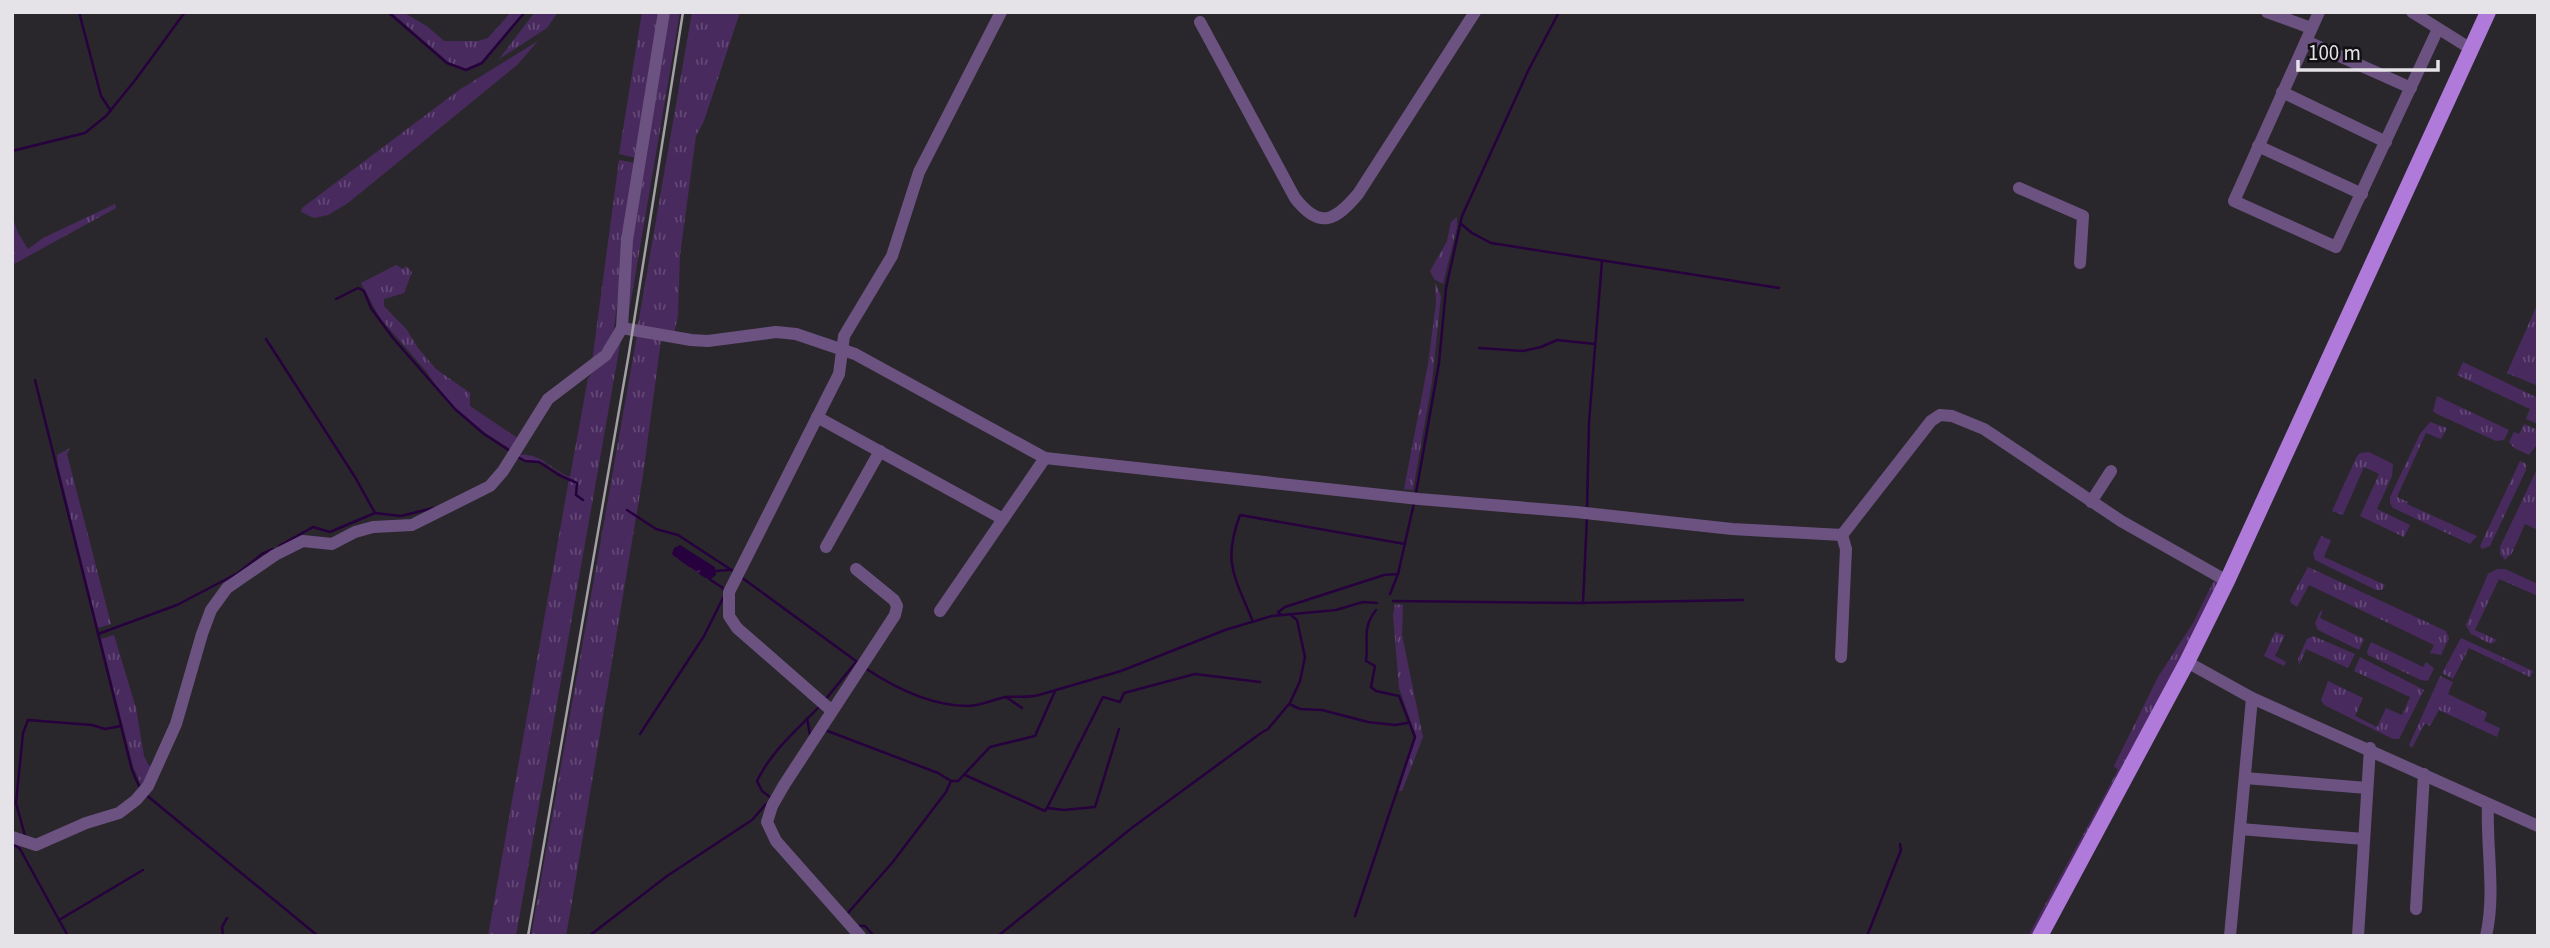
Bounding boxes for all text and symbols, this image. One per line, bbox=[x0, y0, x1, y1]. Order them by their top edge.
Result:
scale bar bbox=[2298, 28, 2438, 72]
text: 100 m bbox=[2308, 38, 2361, 68]

